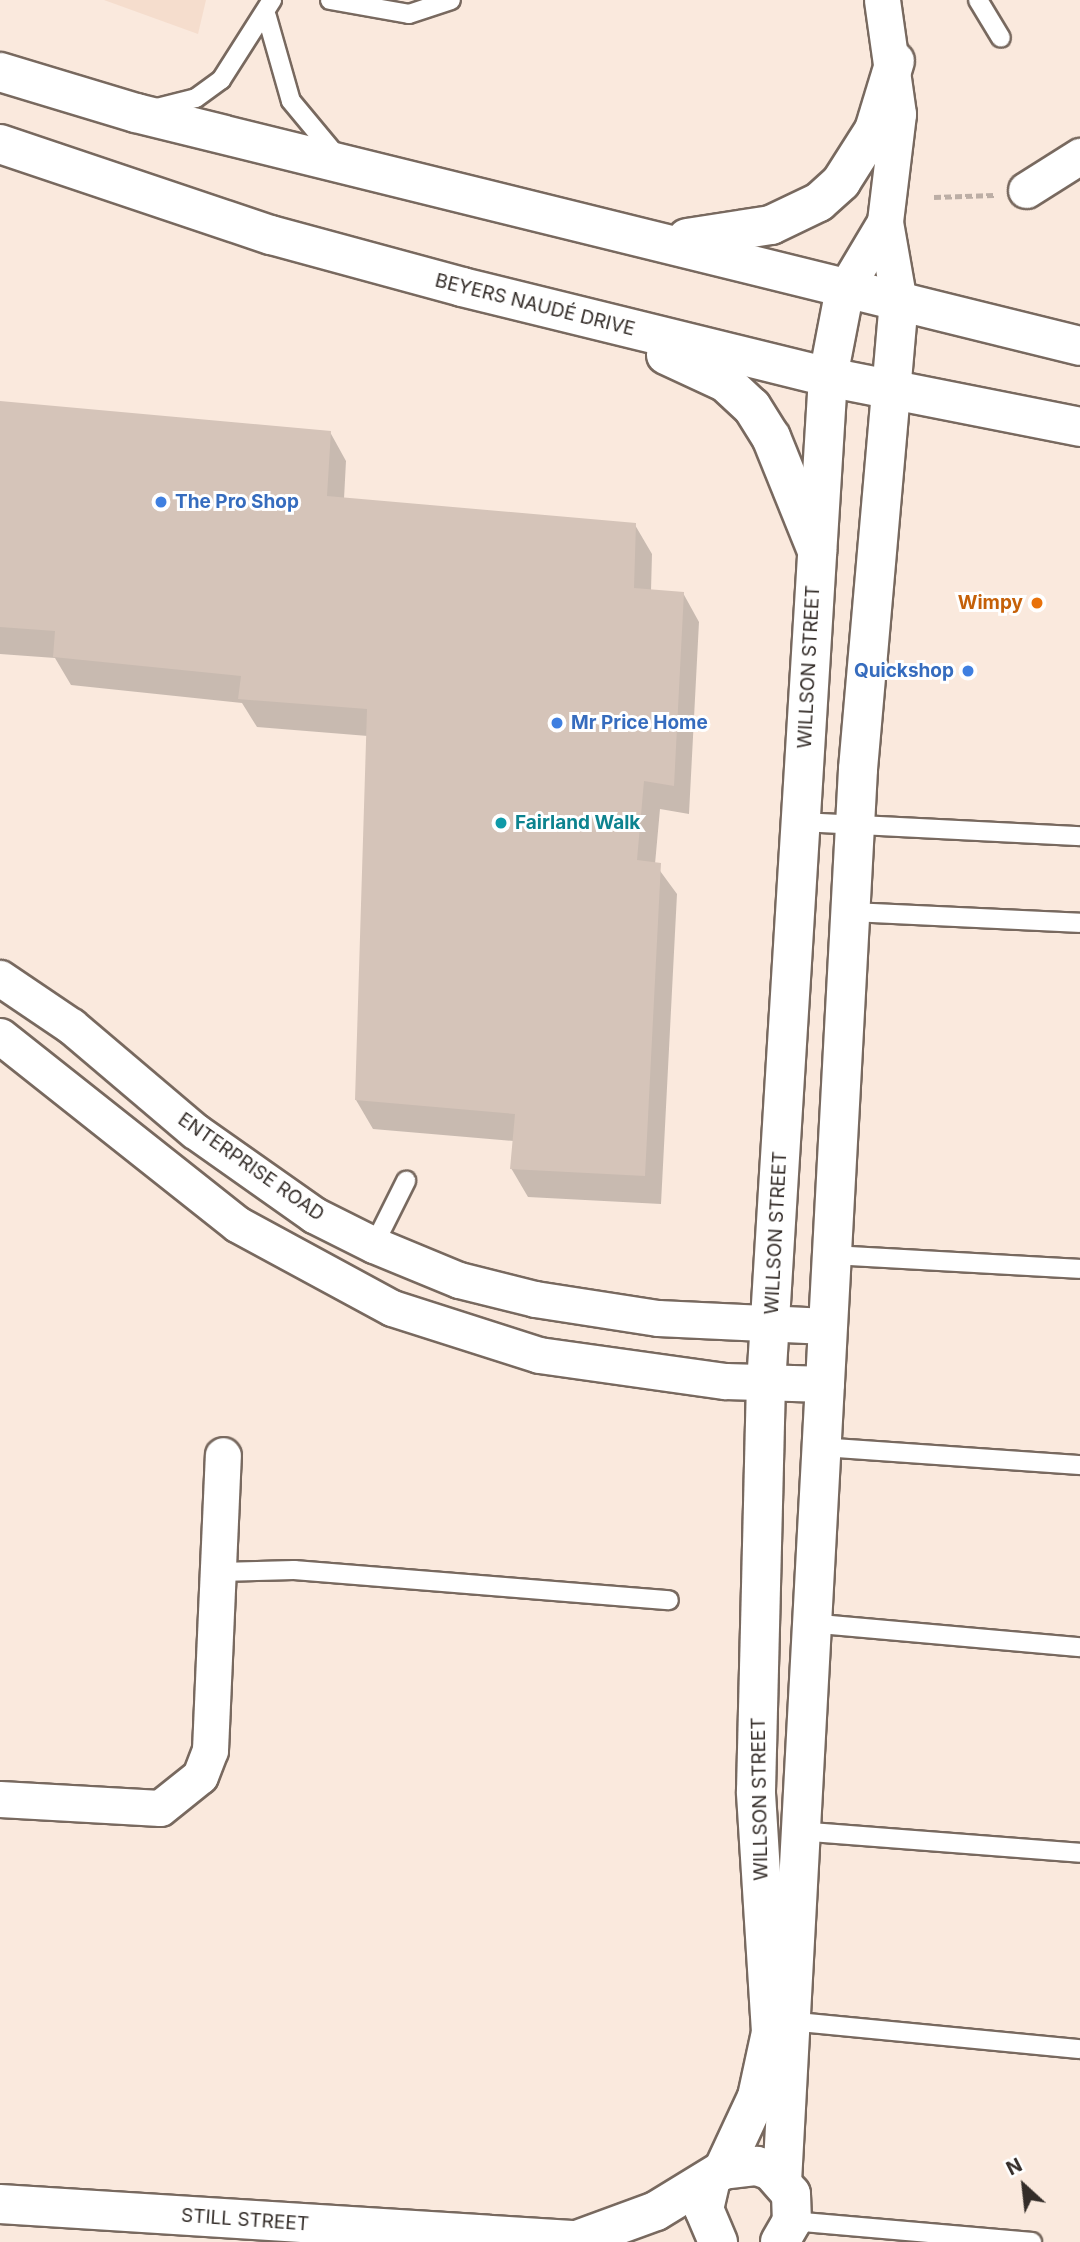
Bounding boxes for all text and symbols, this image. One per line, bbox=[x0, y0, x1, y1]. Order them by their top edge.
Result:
street label: BEYERS NAUDÉ DRIVE bbox=[433, 269, 637, 341]
place label: The Pro Shop bbox=[175, 491, 299, 513]
marker: The Pro Shop bbox=[153, 494, 169, 510]
street label: WILLSON STREET bbox=[793, 585, 825, 749]
place label: Wimpy bbox=[958, 592, 1023, 614]
marker: Wimpy bbox=[1029, 595, 1045, 611]
place label: Quickshop bbox=[854, 660, 954, 682]
marker: Quickshop bbox=[960, 663, 976, 679]
place label: Mr Price Home bbox=[571, 712, 708, 734]
marker: Mr Price Home bbox=[549, 715, 565, 731]
place label: Fairland Walk bbox=[515, 812, 640, 834]
marker: Fairland Walk bbox=[493, 815, 509, 831]
street label: ENTERPRISE ROAD bbox=[174, 1108, 328, 1226]
street label: WILLSON STREET bbox=[760, 1151, 792, 1315]
street label: WILLSON STREET bbox=[747, 1717, 773, 1881]
north arrow bbox=[989, 2151, 1059, 2221]
text: N bbox=[1003, 2153, 1026, 2180]
street label: STILL STREET bbox=[180, 2204, 310, 2236]

